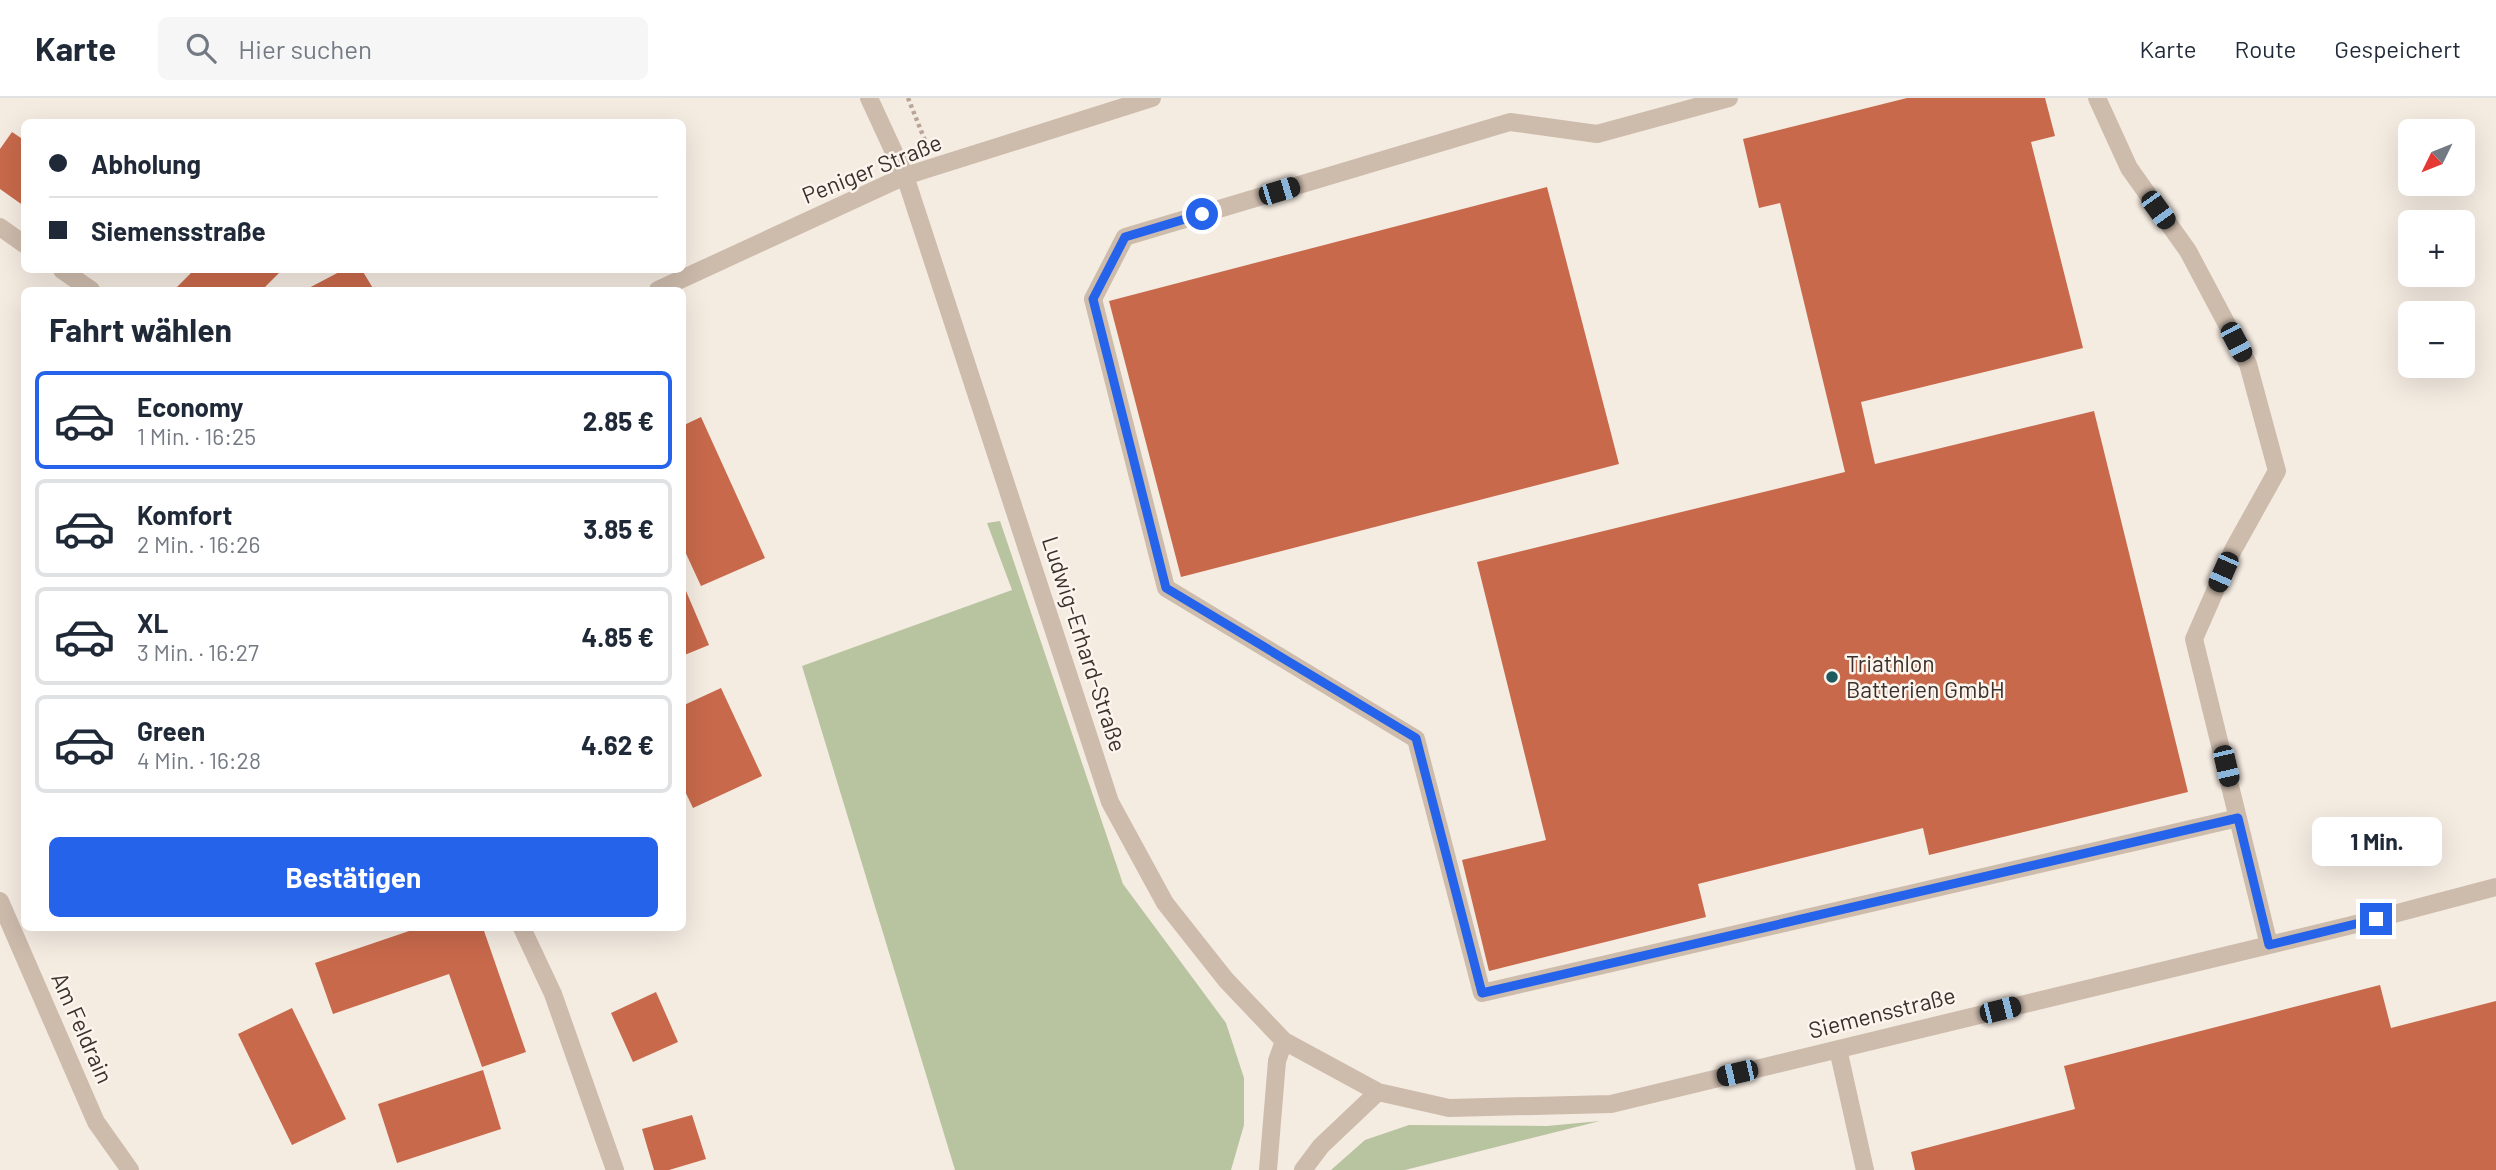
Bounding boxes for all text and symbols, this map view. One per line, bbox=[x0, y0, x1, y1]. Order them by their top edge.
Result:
search box bbox=[158, 17, 648, 80]
text: Karte bbox=[35, 28, 116, 68]
icon: search bbox=[182, 29, 220, 67]
text: Hier suchen bbox=[238, 33, 372, 64]
text: Karte bbox=[2139, 34, 2197, 63]
text: Route bbox=[2235, 34, 2296, 63]
text: Gespeichert bbox=[2334, 34, 2461, 63]
north arrow bbox=[2398, 119, 2474, 196]
map controls bbox=[2398, 119, 2475, 378]
street label: Peniger Straße bbox=[798, 127, 946, 209]
text: Abholung bbox=[91, 148, 201, 179]
car bbox=[1256, 175, 1303, 207]
car bbox=[2138, 187, 2179, 233]
route start bbox=[1186, 198, 1218, 230]
button: + bbox=[2398, 210, 2475, 287]
text: Siemensstraße bbox=[91, 215, 266, 246]
button: − bbox=[2398, 301, 2475, 378]
text: Fahrt wählen bbox=[49, 310, 232, 348]
car bbox=[2217, 319, 2256, 365]
icon: car bbox=[53, 389, 116, 452]
text: Economy bbox=[137, 391, 243, 422]
text: 2.85 € bbox=[583, 405, 654, 436]
text: 1 Min. · 16:25 bbox=[137, 422, 256, 450]
icon: car bbox=[53, 497, 116, 560]
text: Komfort bbox=[137, 499, 232, 530]
text: 3.85 € bbox=[583, 513, 654, 544]
text: 2 Min. · 16:26 bbox=[137, 530, 260, 558]
street label: Ludwig-Erhard-Straße bbox=[1037, 532, 1133, 755]
car bbox=[2205, 549, 2242, 595]
icon: car bbox=[53, 605, 116, 668]
text: XL bbox=[137, 607, 168, 638]
text: 4.85 € bbox=[581, 621, 654, 652]
text: 3 Min. · 16:27 bbox=[137, 638, 259, 666]
place label: Triathlon Batterien GmbH bbox=[1846, 649, 2005, 703]
marker: Triathlon Batterien GmbH bbox=[1824, 669, 1840, 685]
icon: car bbox=[53, 713, 116, 776]
text: Green bbox=[137, 715, 205, 746]
text: 4.62 € bbox=[581, 729, 654, 760]
car bbox=[2212, 743, 2241, 789]
text: 4 Min. · 16:28 bbox=[137, 746, 261, 774]
callout: 1 Min. bbox=[2311, 818, 2441, 866]
text: 1 Min. bbox=[2350, 827, 2404, 855]
button: Bestätigen bbox=[49, 837, 658, 917]
route end bbox=[2360, 903, 2392, 935]
street label: Am Feldrain bbox=[46, 968, 120, 1087]
street label: Siemensstraße bbox=[1805, 980, 1958, 1044]
car bbox=[1978, 995, 2023, 1025]
car bbox=[1715, 1058, 1760, 1088]

